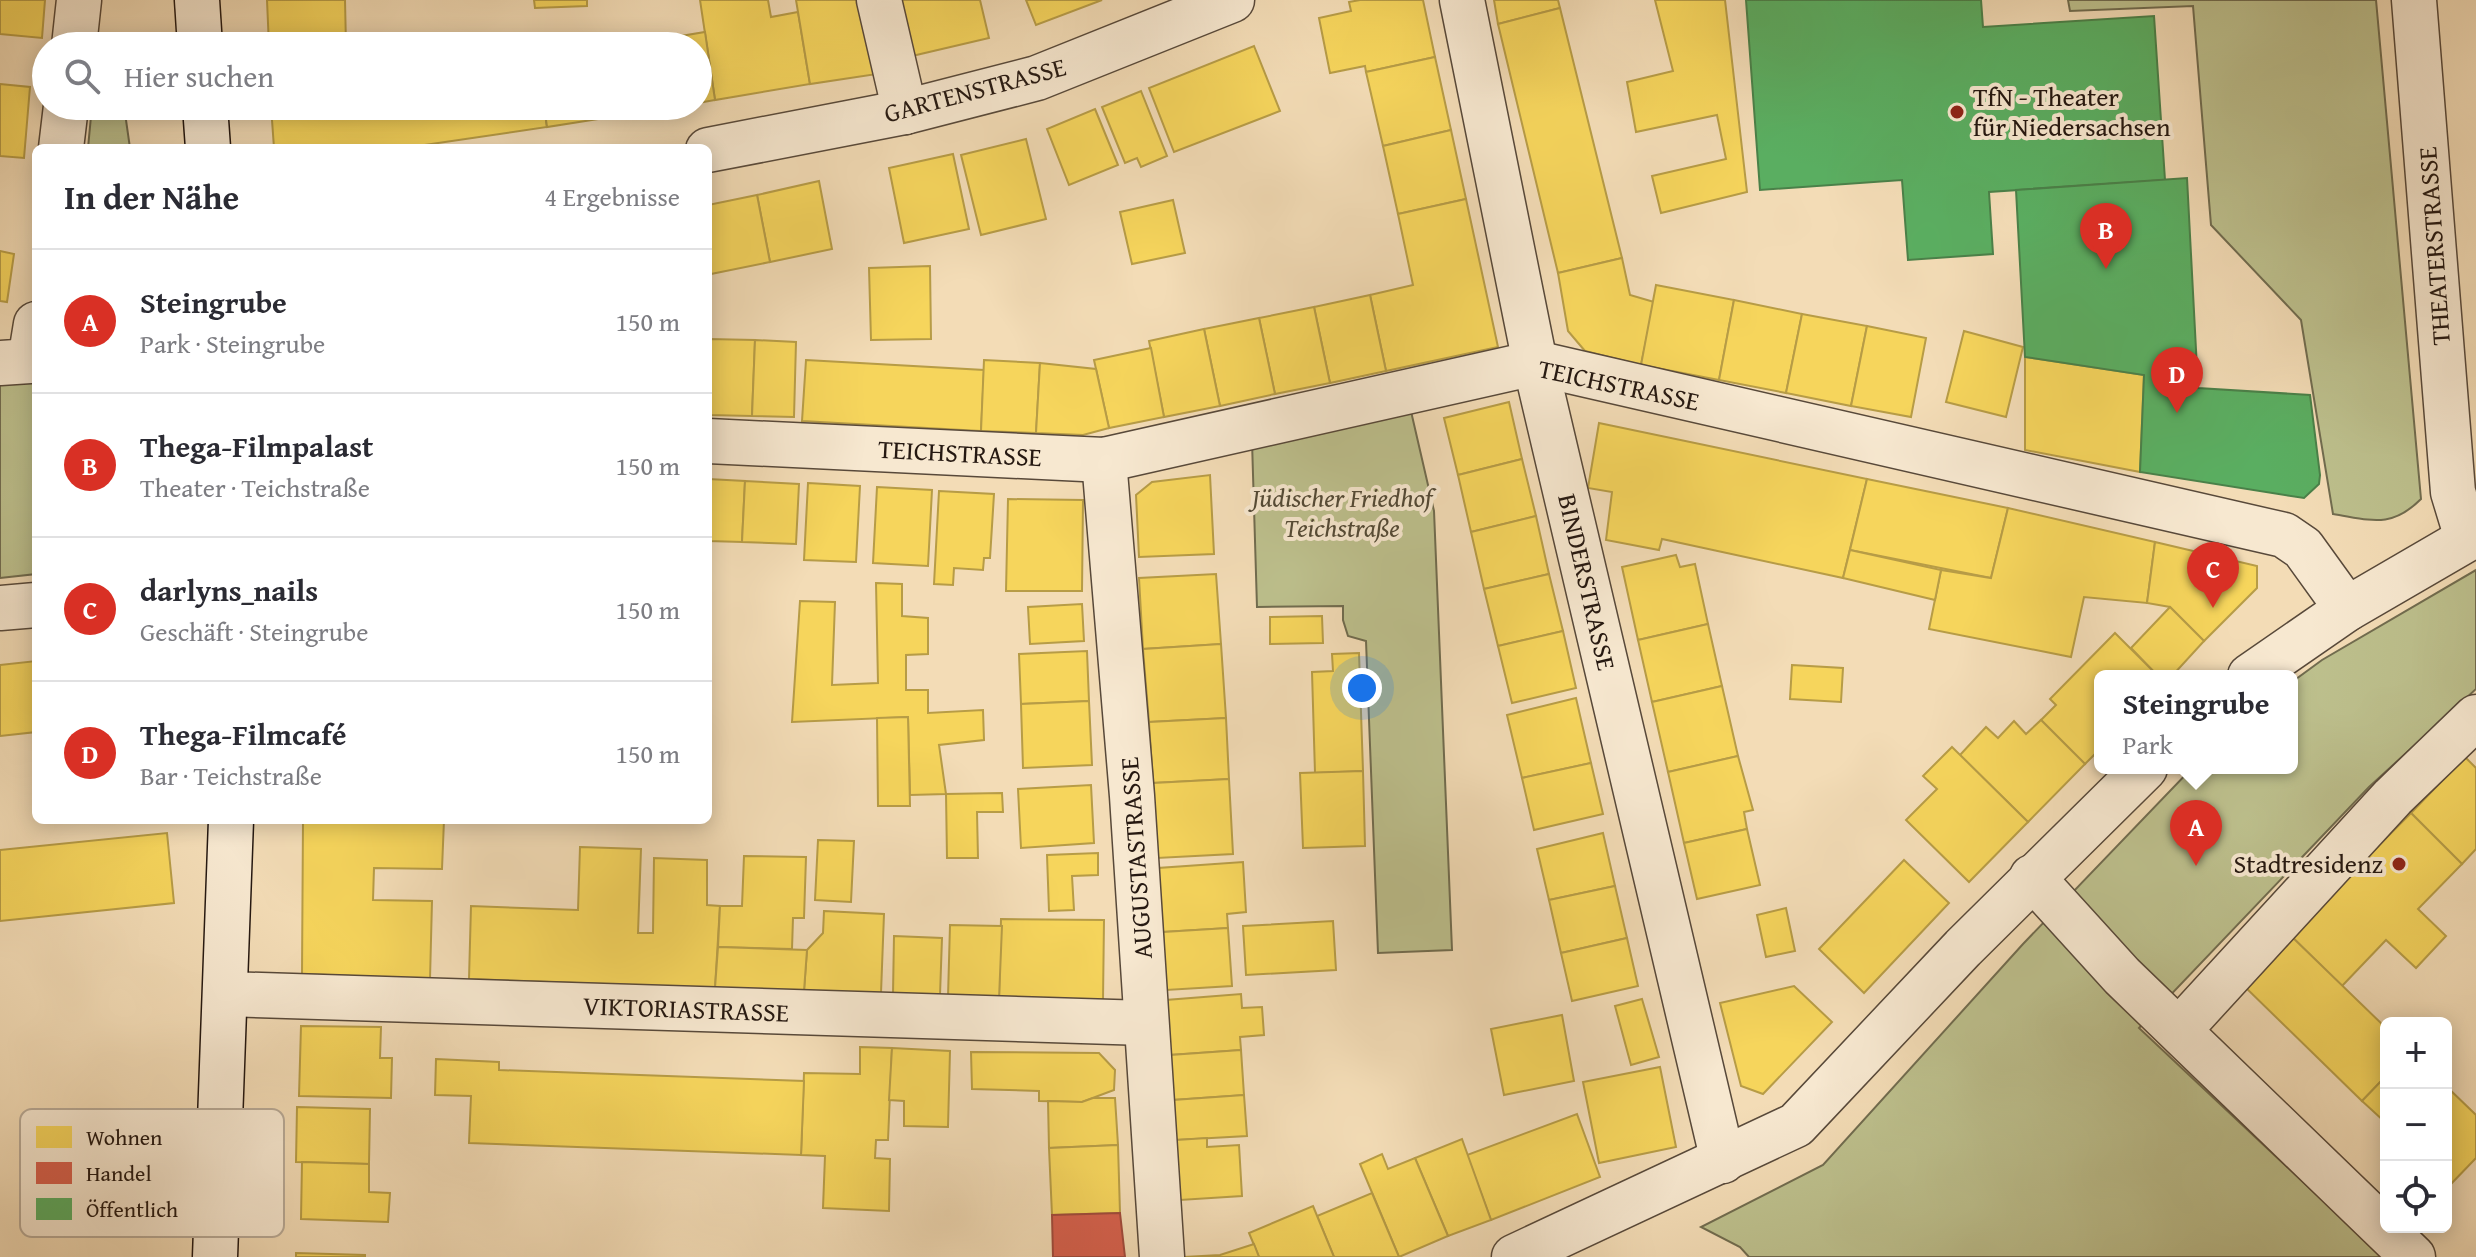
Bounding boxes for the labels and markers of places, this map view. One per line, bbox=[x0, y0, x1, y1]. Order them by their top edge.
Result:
place label: TfN - Theater für Niedersachsen bbox=[1973, 77, 2171, 146]
marker: TfN - Theater für Niedersachsen bbox=[1948, 103, 1966, 121]
pin: B bbox=[2080, 203, 2132, 269]
pin: D bbox=[2151, 347, 2203, 413]
pin: C bbox=[2187, 542, 2239, 608]
pin: A bbox=[2170, 800, 2222, 866]
place label: Stadtresidenz bbox=[2234, 844, 2383, 883]
marker: Stadtresidenz bbox=[2390, 855, 2408, 873]

